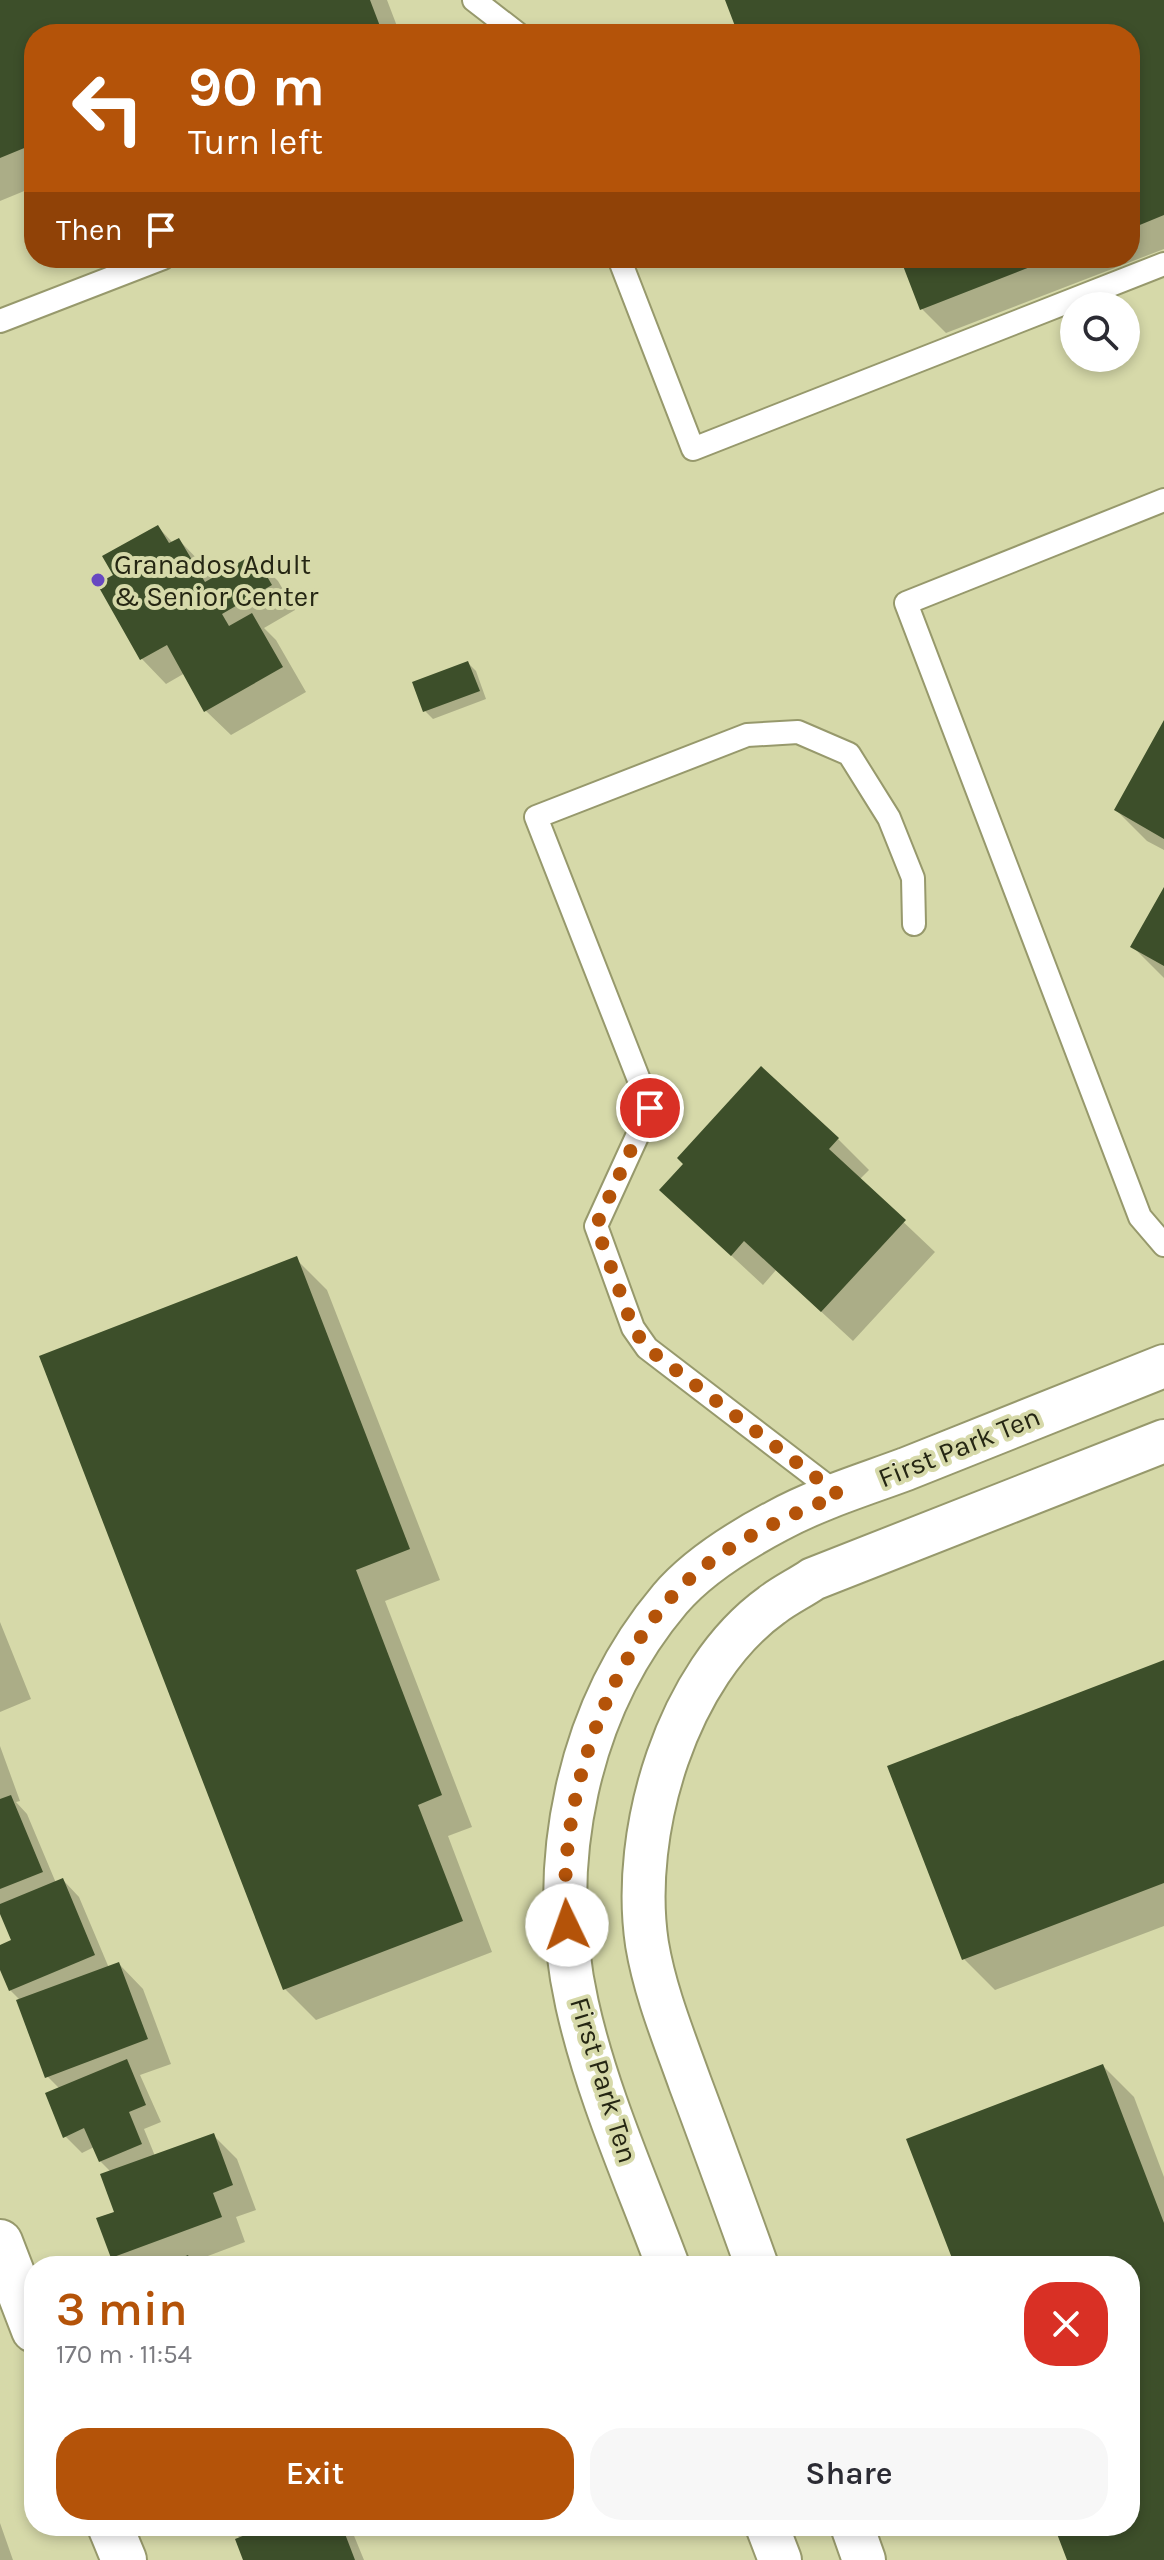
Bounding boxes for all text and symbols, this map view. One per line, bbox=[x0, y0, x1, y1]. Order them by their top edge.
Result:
text: 90 m bbox=[188, 54, 325, 119]
icon: left bbox=[56, 56, 160, 160]
text: Turn left bbox=[188, 121, 323, 163]
icon: arrive bbox=[139, 208, 183, 252]
text: Then bbox=[56, 212, 123, 248]
map controls bbox=[1060, 292, 1140, 372]
button: search bbox=[1060, 292, 1140, 372]
place label: Granados Adult & Senior Center bbox=[114, 548, 319, 613]
marker: Granados Adult & Senior Center bbox=[89, 571, 107, 589]
pin bbox=[616, 1074, 684, 1142]
icon: arrive bbox=[628, 1086, 672, 1130]
street label: First Park Ten bbox=[873, 1400, 1045, 1494]
position arrow bbox=[525, 1883, 609, 1967]
street label: First Park Ten bbox=[563, 1993, 645, 2167]
text: 3 min bbox=[56, 2281, 188, 2337]
button: close bbox=[1024, 2282, 1108, 2366]
text: 170 m · 11:54 bbox=[56, 2339, 192, 2370]
button: Exit bbox=[56, 2428, 574, 2520]
button: Share bbox=[590, 2428, 1108, 2520]

